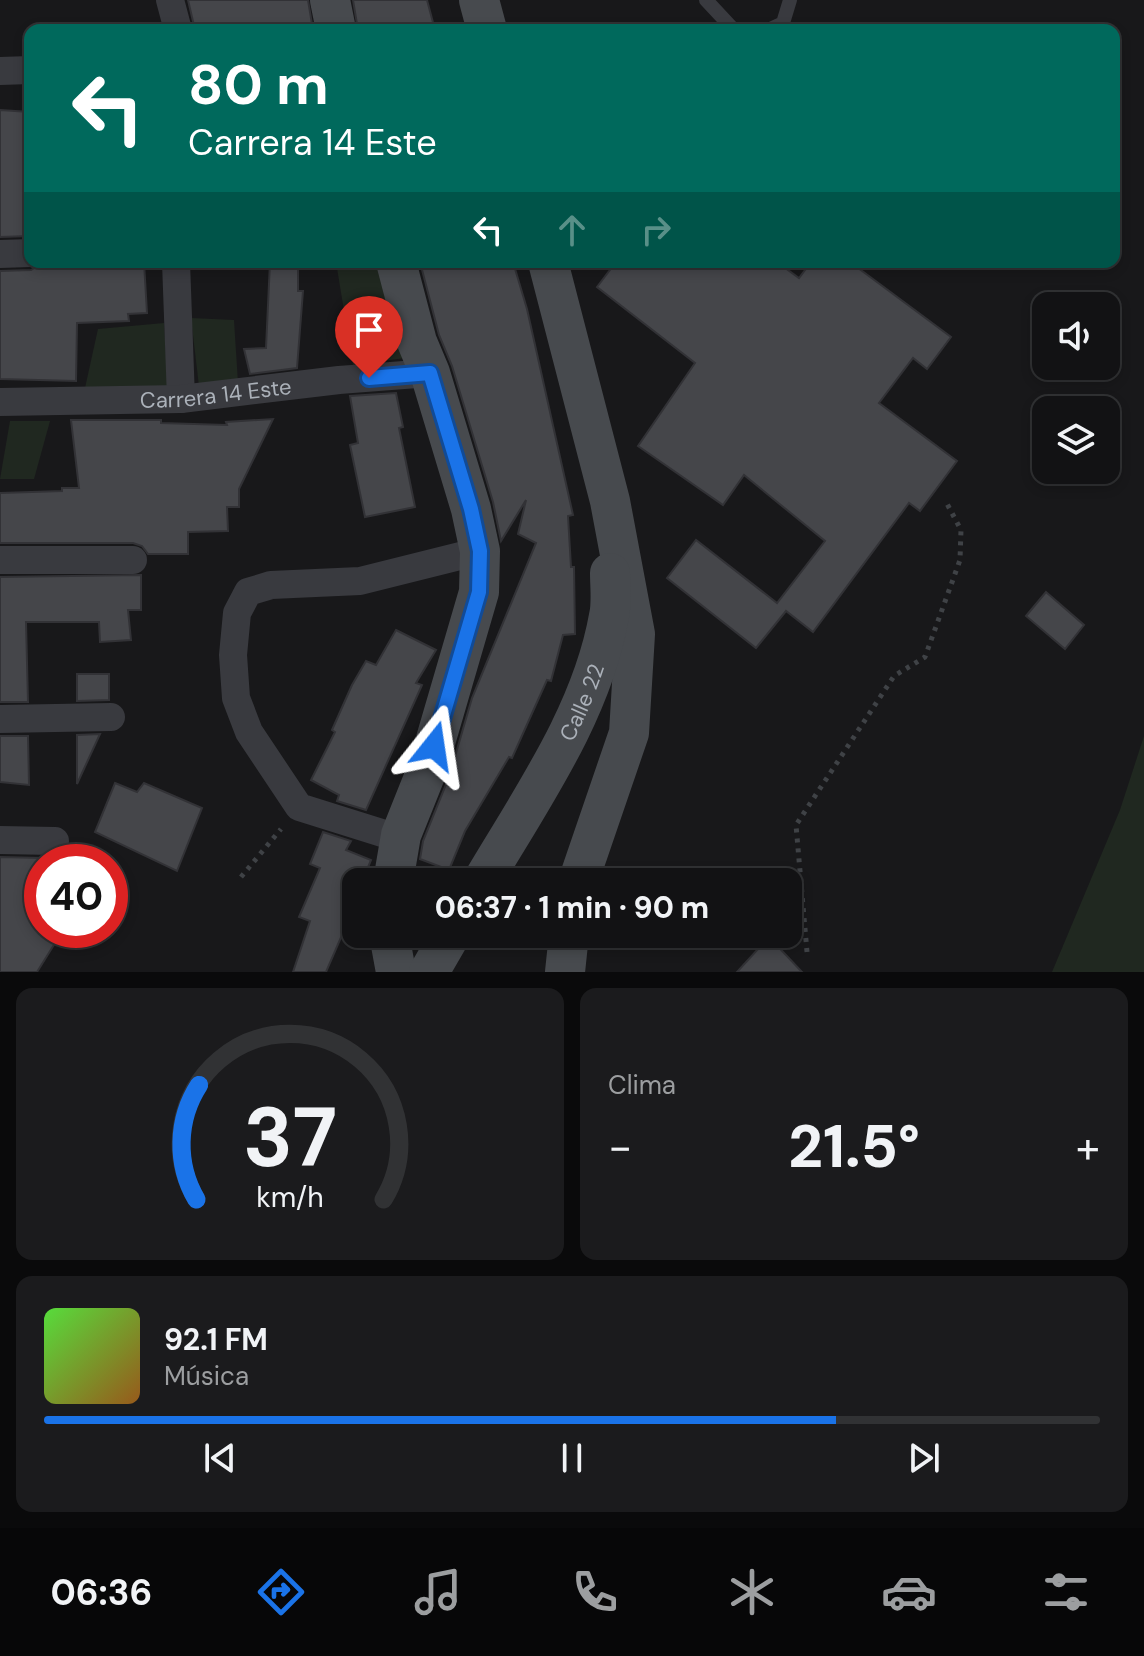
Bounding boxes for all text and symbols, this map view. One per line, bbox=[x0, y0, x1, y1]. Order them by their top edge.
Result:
text: 80 m bbox=[188, 48, 329, 121]
icon: left bbox=[56, 56, 160, 160]
text: Carrera 14 Este bbox=[188, 119, 437, 166]
icon: left bbox=[466, 208, 510, 252]
icon: ahead bbox=[550, 208, 594, 252]
icon: right bbox=[634, 208, 678, 252]
map controls bbox=[1032, 292, 1120, 484]
button: sound bbox=[1032, 292, 1120, 380]
pin bbox=[335, 296, 403, 378]
icon: arrive bbox=[347, 308, 391, 352]
street label: Carrera 14 Este bbox=[140, 372, 293, 415]
button: layers bbox=[1032, 396, 1120, 484]
street label: Calle 22 bbox=[553, 660, 611, 746]
position arrow bbox=[392, 704, 476, 788]
speed limit sign: 40 bbox=[24, 844, 128, 948]
text: 06:37 · 1 min · 90 m bbox=[435, 888, 709, 927]
text: Clima bbox=[608, 1068, 676, 1102]
text: 37 bbox=[243, 1083, 337, 1192]
text: 21.5° bbox=[788, 1107, 920, 1186]
text: − bbox=[608, 1118, 632, 1176]
text: + bbox=[1076, 1118, 1100, 1176]
text: km/h bbox=[256, 1179, 324, 1216]
text: 92.1 FM bbox=[164, 1320, 268, 1359]
text: Música bbox=[164, 1359, 249, 1393]
icon: previous bbox=[198, 1436, 242, 1480]
icon: pause bbox=[550, 1436, 594, 1480]
icon: next bbox=[902, 1436, 946, 1480]
icon: directions bbox=[253, 1564, 309, 1620]
icon: music bbox=[410, 1564, 466, 1620]
icon: phone bbox=[567, 1564, 623, 1620]
icon: climate bbox=[724, 1564, 780, 1620]
icon: car bbox=[881, 1564, 937, 1620]
icon: filters bbox=[1038, 1564, 1094, 1620]
text: 06:36 bbox=[50, 1569, 152, 1616]

